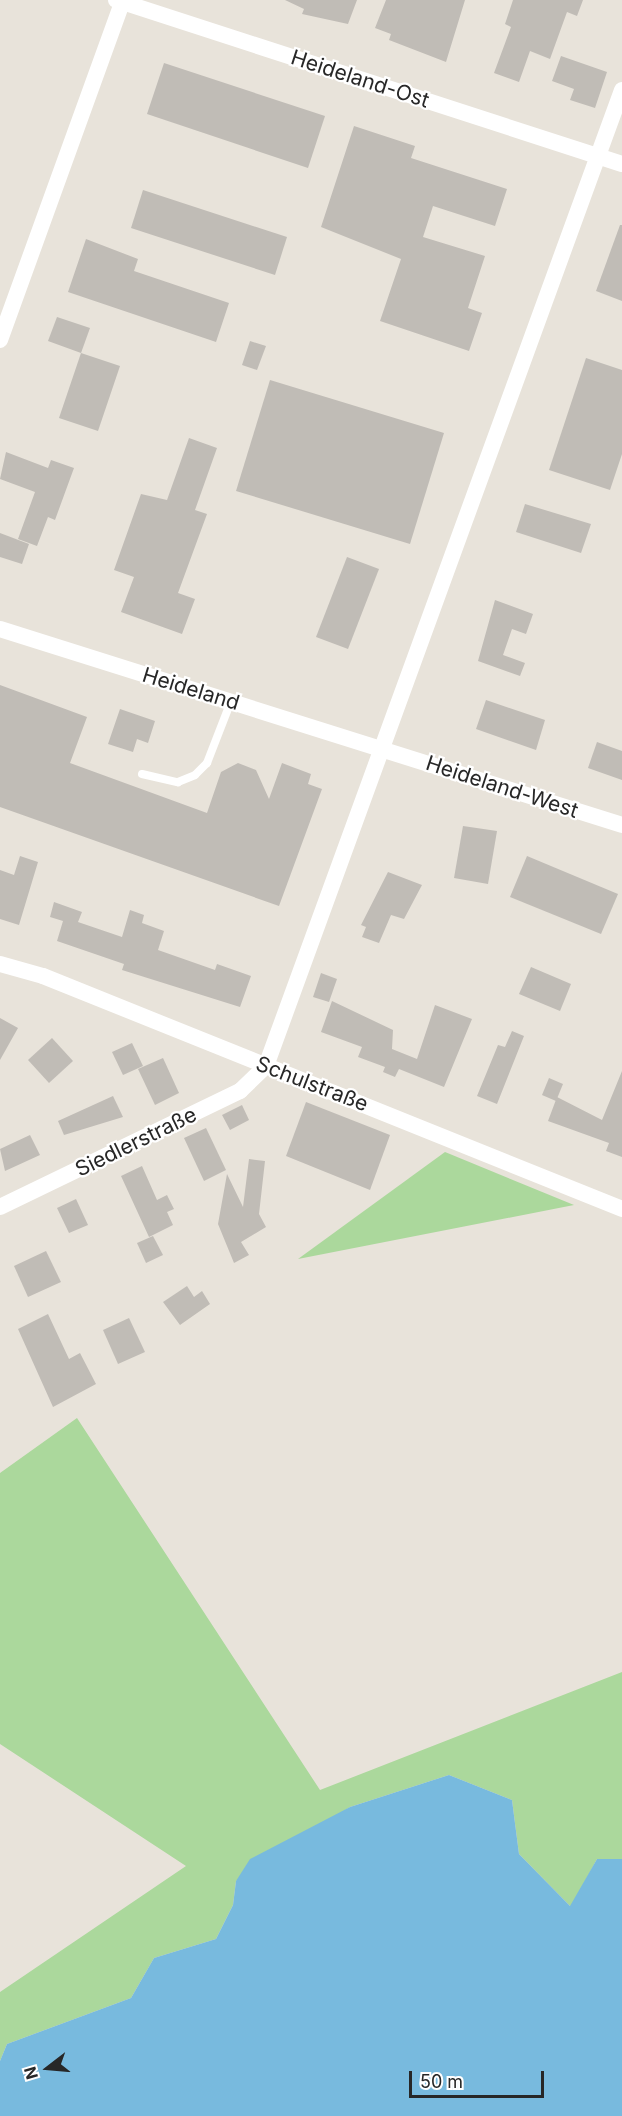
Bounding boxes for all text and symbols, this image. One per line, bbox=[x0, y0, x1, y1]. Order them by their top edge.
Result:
street label: Heideland-Ost bbox=[288, 45, 432, 113]
street label: Heideland bbox=[139, 662, 243, 716]
street label: Heideland-West bbox=[423, 751, 581, 823]
street label: Schulstraße bbox=[252, 1051, 372, 1117]
street label: Siedlerstraße bbox=[71, 1102, 201, 1182]
north arrow bbox=[18, 2038, 78, 2098]
scale bar bbox=[412, 2059, 547, 2097]
text: N bbox=[19, 2064, 42, 2082]
text: 50 m bbox=[420, 2071, 463, 2092]

